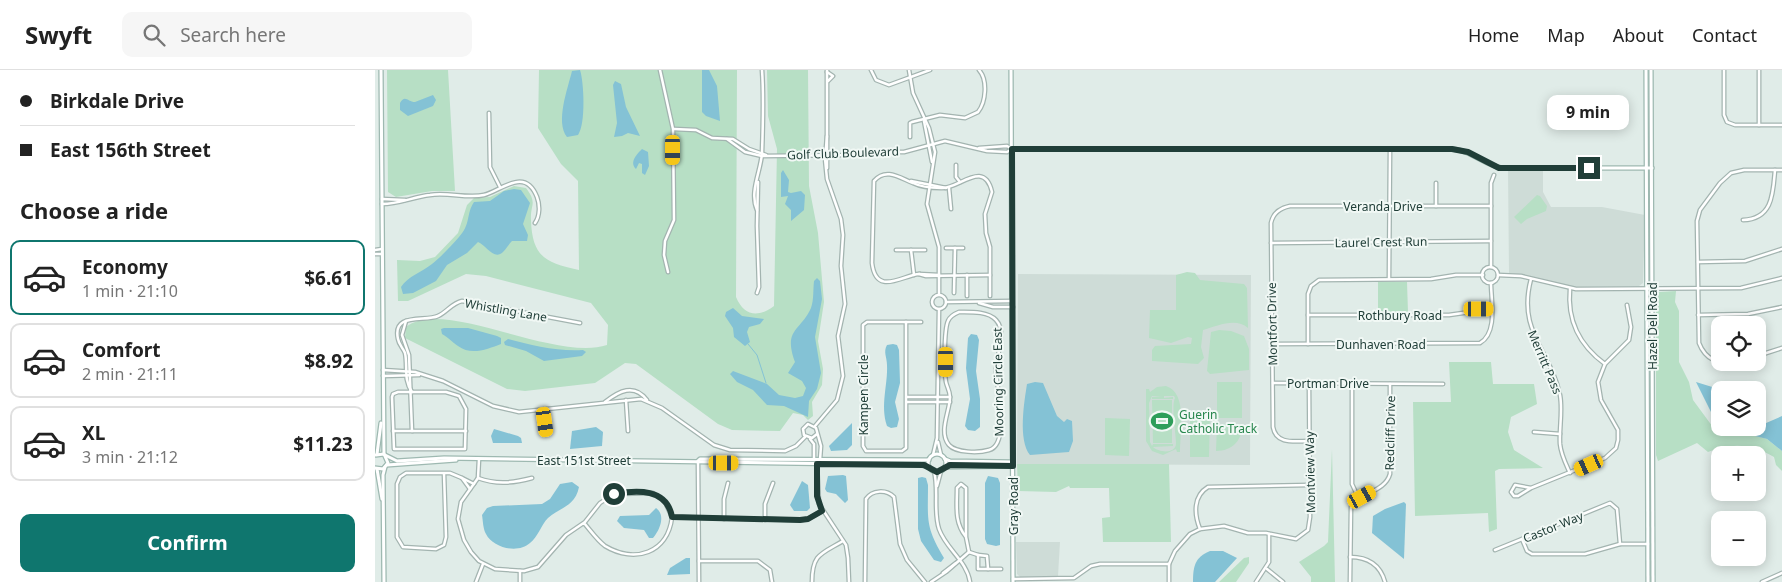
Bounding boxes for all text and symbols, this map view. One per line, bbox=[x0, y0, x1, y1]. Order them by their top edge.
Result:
search box bbox=[122, 12, 472, 57]
text: Swyft bbox=[25, 18, 92, 51]
icon: search bbox=[140, 21, 168, 49]
text: Search here bbox=[180, 22, 286, 48]
text: Home bbox=[1468, 23, 1519, 47]
text: Map bbox=[1547, 23, 1585, 47]
text: About bbox=[1613, 23, 1664, 47]
text: Contact bbox=[1692, 23, 1757, 47]
text: Birkdale Drive bbox=[50, 88, 184, 114]
callout: 9 min bbox=[1548, 96, 1630, 131]
text: 9 min bbox=[1566, 101, 1610, 123]
car bbox=[665, 135, 680, 165]
text: East 156th Street bbox=[50, 137, 211, 163]
street label: Golf Club Boulevard bbox=[787, 143, 899, 163]
route end bbox=[1578, 157, 1600, 179]
text: Choose a ride bbox=[20, 195, 168, 225]
street label: Veranda Drive bbox=[1343, 198, 1423, 215]
street label: Laurel Crest Run bbox=[1335, 233, 1427, 251]
text: Economy bbox=[82, 254, 168, 280]
icon: car bbox=[22, 255, 67, 300]
text: $6.61 bbox=[304, 265, 353, 291]
text: 1 min · 21:10 bbox=[82, 280, 178, 302]
street label: Montfort Drive bbox=[1263, 282, 1281, 366]
street label: Hazel Dell Road bbox=[1644, 282, 1661, 370]
street label: Whistling Lane bbox=[464, 294, 549, 326]
car bbox=[1464, 302, 1494, 317]
street label: Rothbury Road bbox=[1358, 307, 1442, 324]
map controls bbox=[1711, 316, 1766, 566]
button: locate bbox=[1711, 316, 1766, 371]
street label: Mooring Circle East bbox=[989, 327, 1007, 437]
street label: Merritt Pass bbox=[1524, 327, 1566, 397]
street label: Dunhaven Road bbox=[1336, 336, 1426, 353]
text: Comfort bbox=[82, 337, 161, 363]
icon: car bbox=[22, 338, 67, 383]
car bbox=[938, 347, 953, 377]
text: $8.92 bbox=[304, 348, 353, 374]
street label: Kampen Circle bbox=[855, 354, 872, 436]
text: 2 min · 21:11 bbox=[82, 363, 178, 385]
street label: Portman Drive bbox=[1287, 375, 1369, 392]
button: layers bbox=[1711, 381, 1766, 436]
street label: Redcliff Drive bbox=[1381, 395, 1399, 470]
car bbox=[535, 406, 554, 438]
place label: Guerin Catholic Track bbox=[1179, 406, 1258, 437]
sports icon: Guerin Catholic Track bbox=[1149, 408, 1175, 434]
text: XL bbox=[82, 420, 105, 446]
icon: car bbox=[22, 421, 67, 466]
street label: Montview Way bbox=[1301, 430, 1319, 513]
text: $11.23 bbox=[293, 431, 353, 457]
text: 3 min · 21:12 bbox=[82, 446, 178, 468]
button: + bbox=[1711, 446, 1766, 501]
street label: East 151st Street bbox=[537, 452, 632, 469]
car bbox=[1572, 452, 1605, 478]
car bbox=[709, 456, 739, 471]
street label: Gray Road bbox=[1005, 477, 1022, 535]
route start bbox=[603, 483, 625, 505]
car bbox=[1345, 483, 1378, 511]
street label: Castor Way bbox=[1520, 507, 1586, 547]
button: − bbox=[1711, 511, 1766, 566]
button: Confirm bbox=[20, 514, 355, 572]

